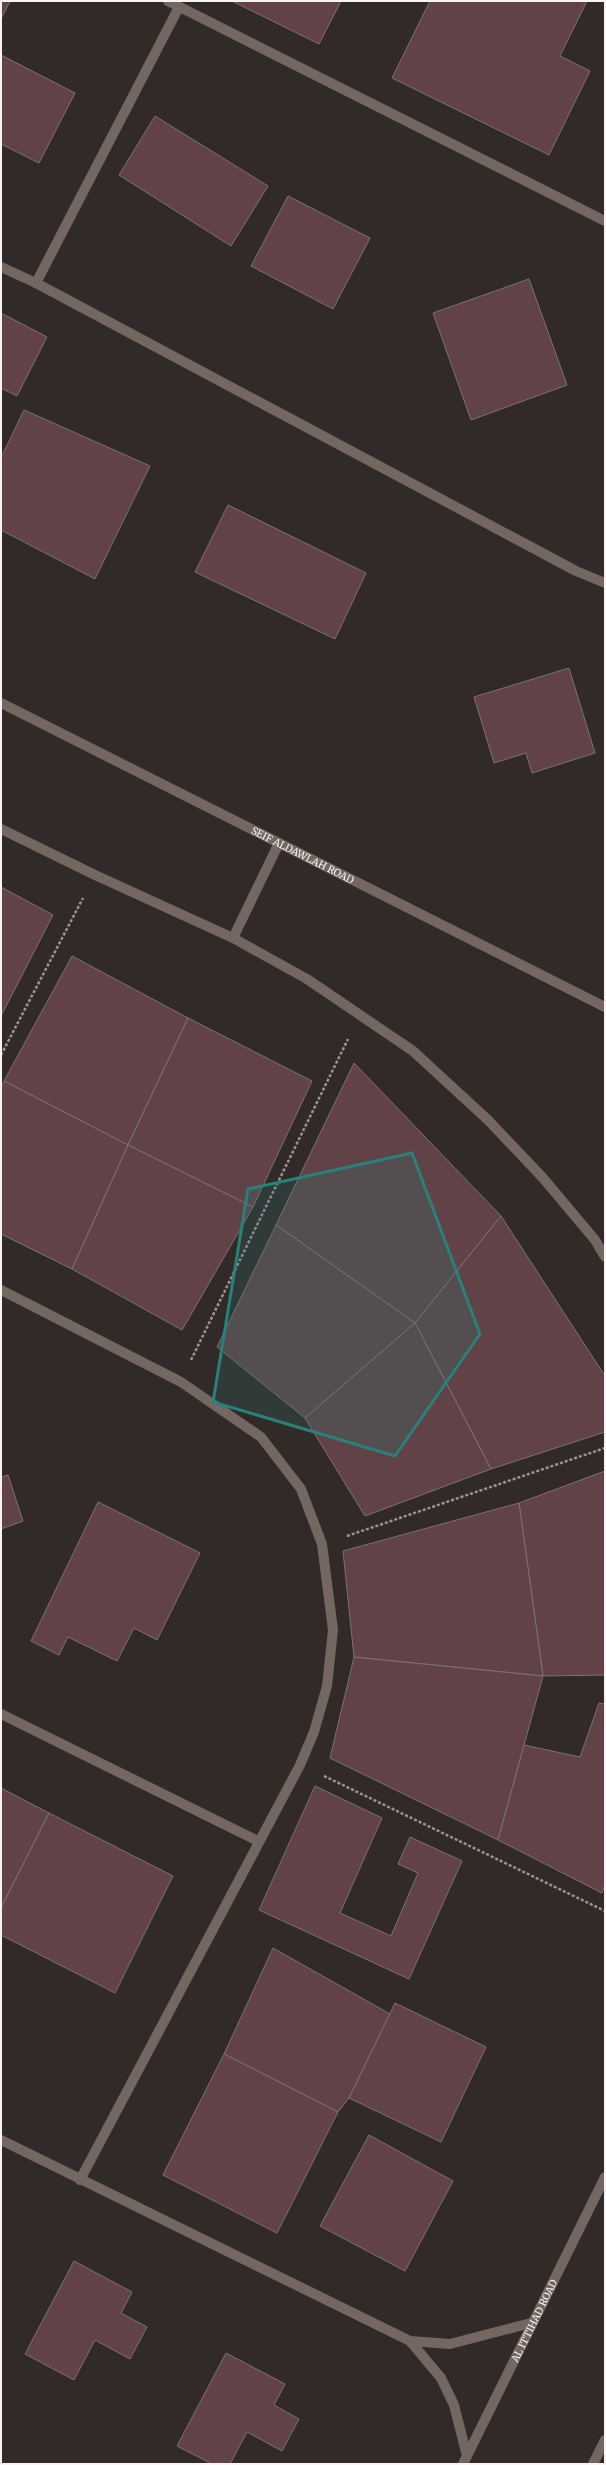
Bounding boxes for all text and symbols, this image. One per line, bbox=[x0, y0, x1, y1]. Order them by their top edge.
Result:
street label: SEIF ALDAWLAH ROAD bbox=[249, 824, 357, 886]
street label: AL ITTIHAD ROAD bbox=[508, 2277, 560, 2365]

